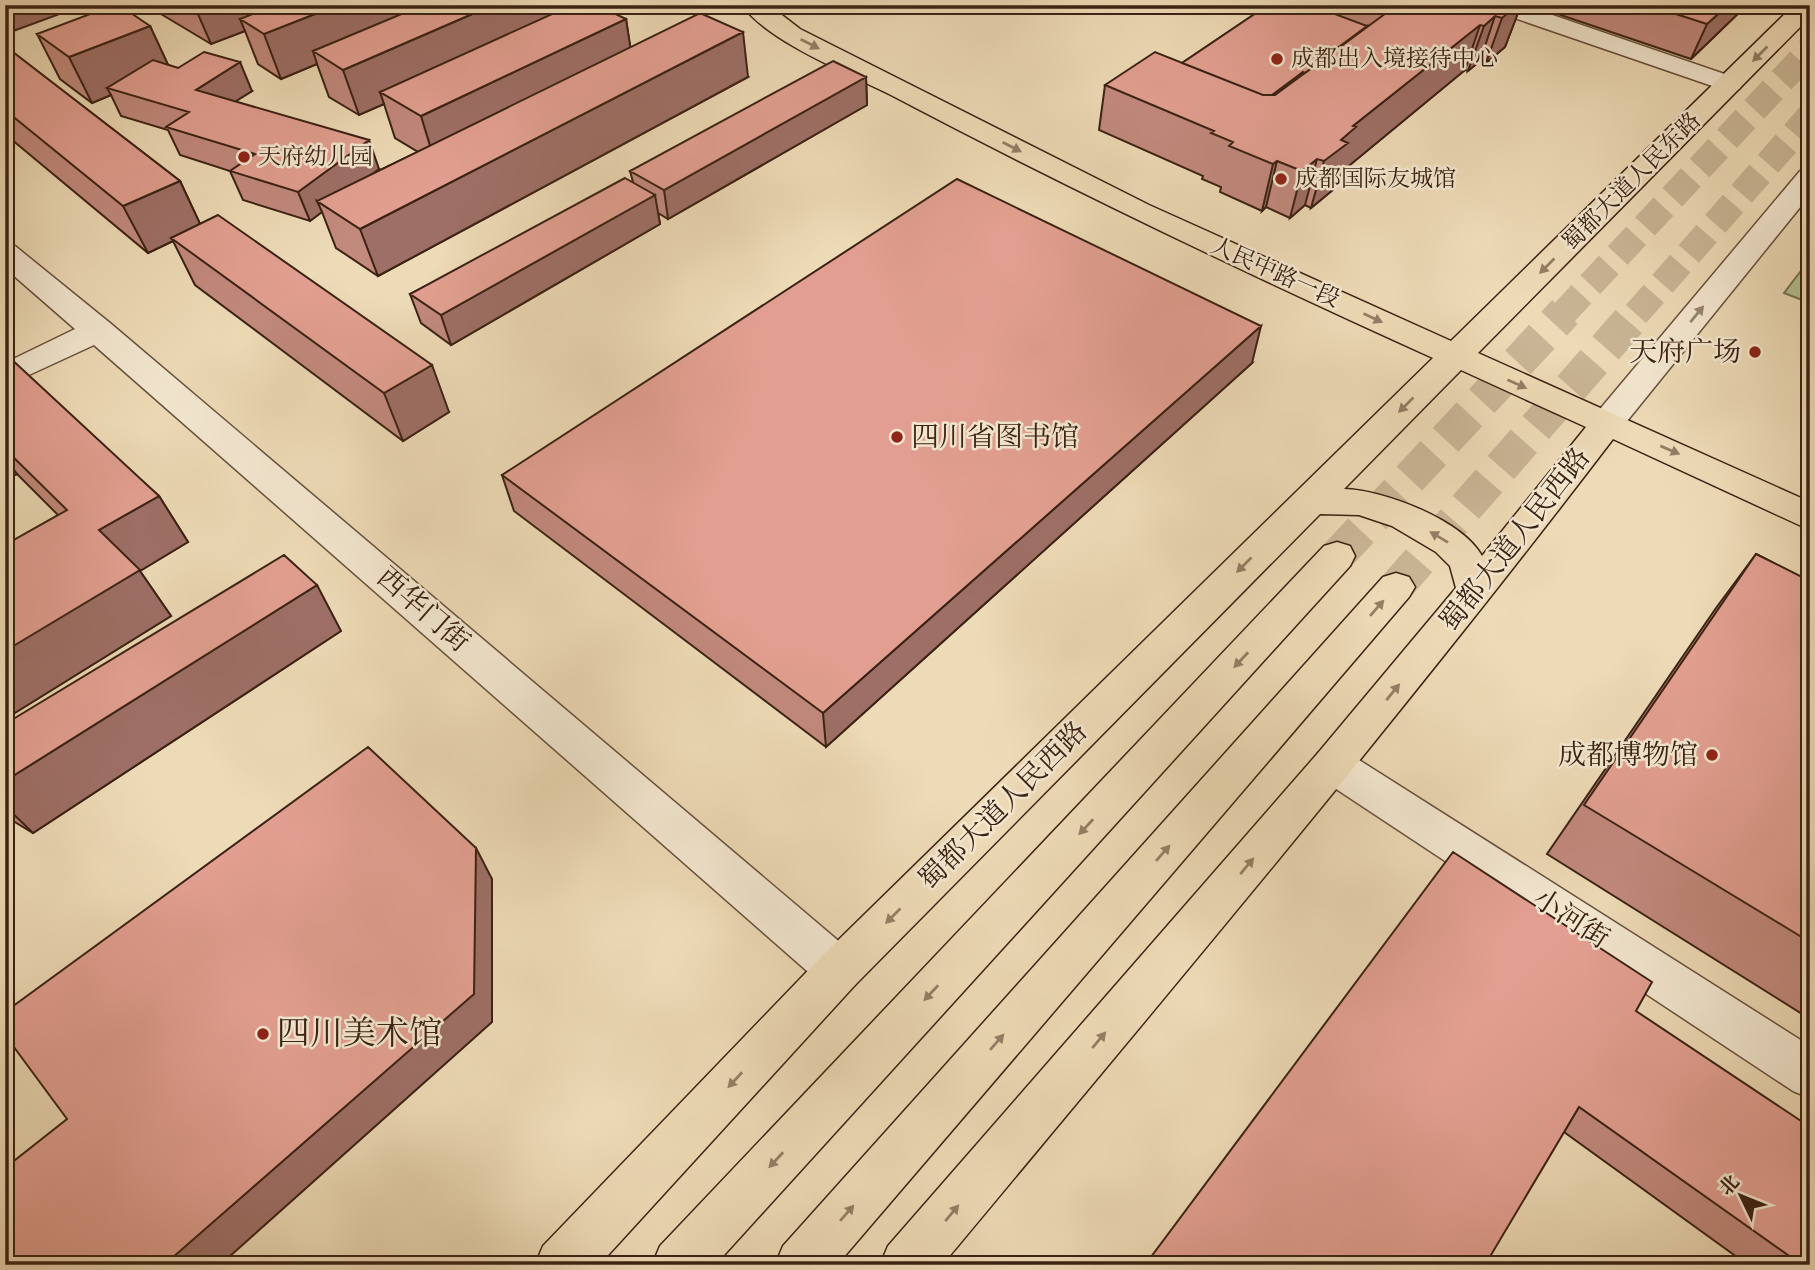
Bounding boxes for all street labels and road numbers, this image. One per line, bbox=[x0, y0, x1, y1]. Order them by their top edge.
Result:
street label: 蜀都大道人民东路 bbox=[1557, 107, 1707, 257]
street label: 人民中路一段 bbox=[1206, 232, 1344, 314]
street label: 蜀都大道人民西路 bbox=[1432, 441, 1598, 639]
street label: 西华门街 bbox=[369, 560, 477, 660]
street label: 蜀都大道人民西路 bbox=[911, 714, 1095, 898]
street label: 小河街 bbox=[1526, 881, 1616, 957]

